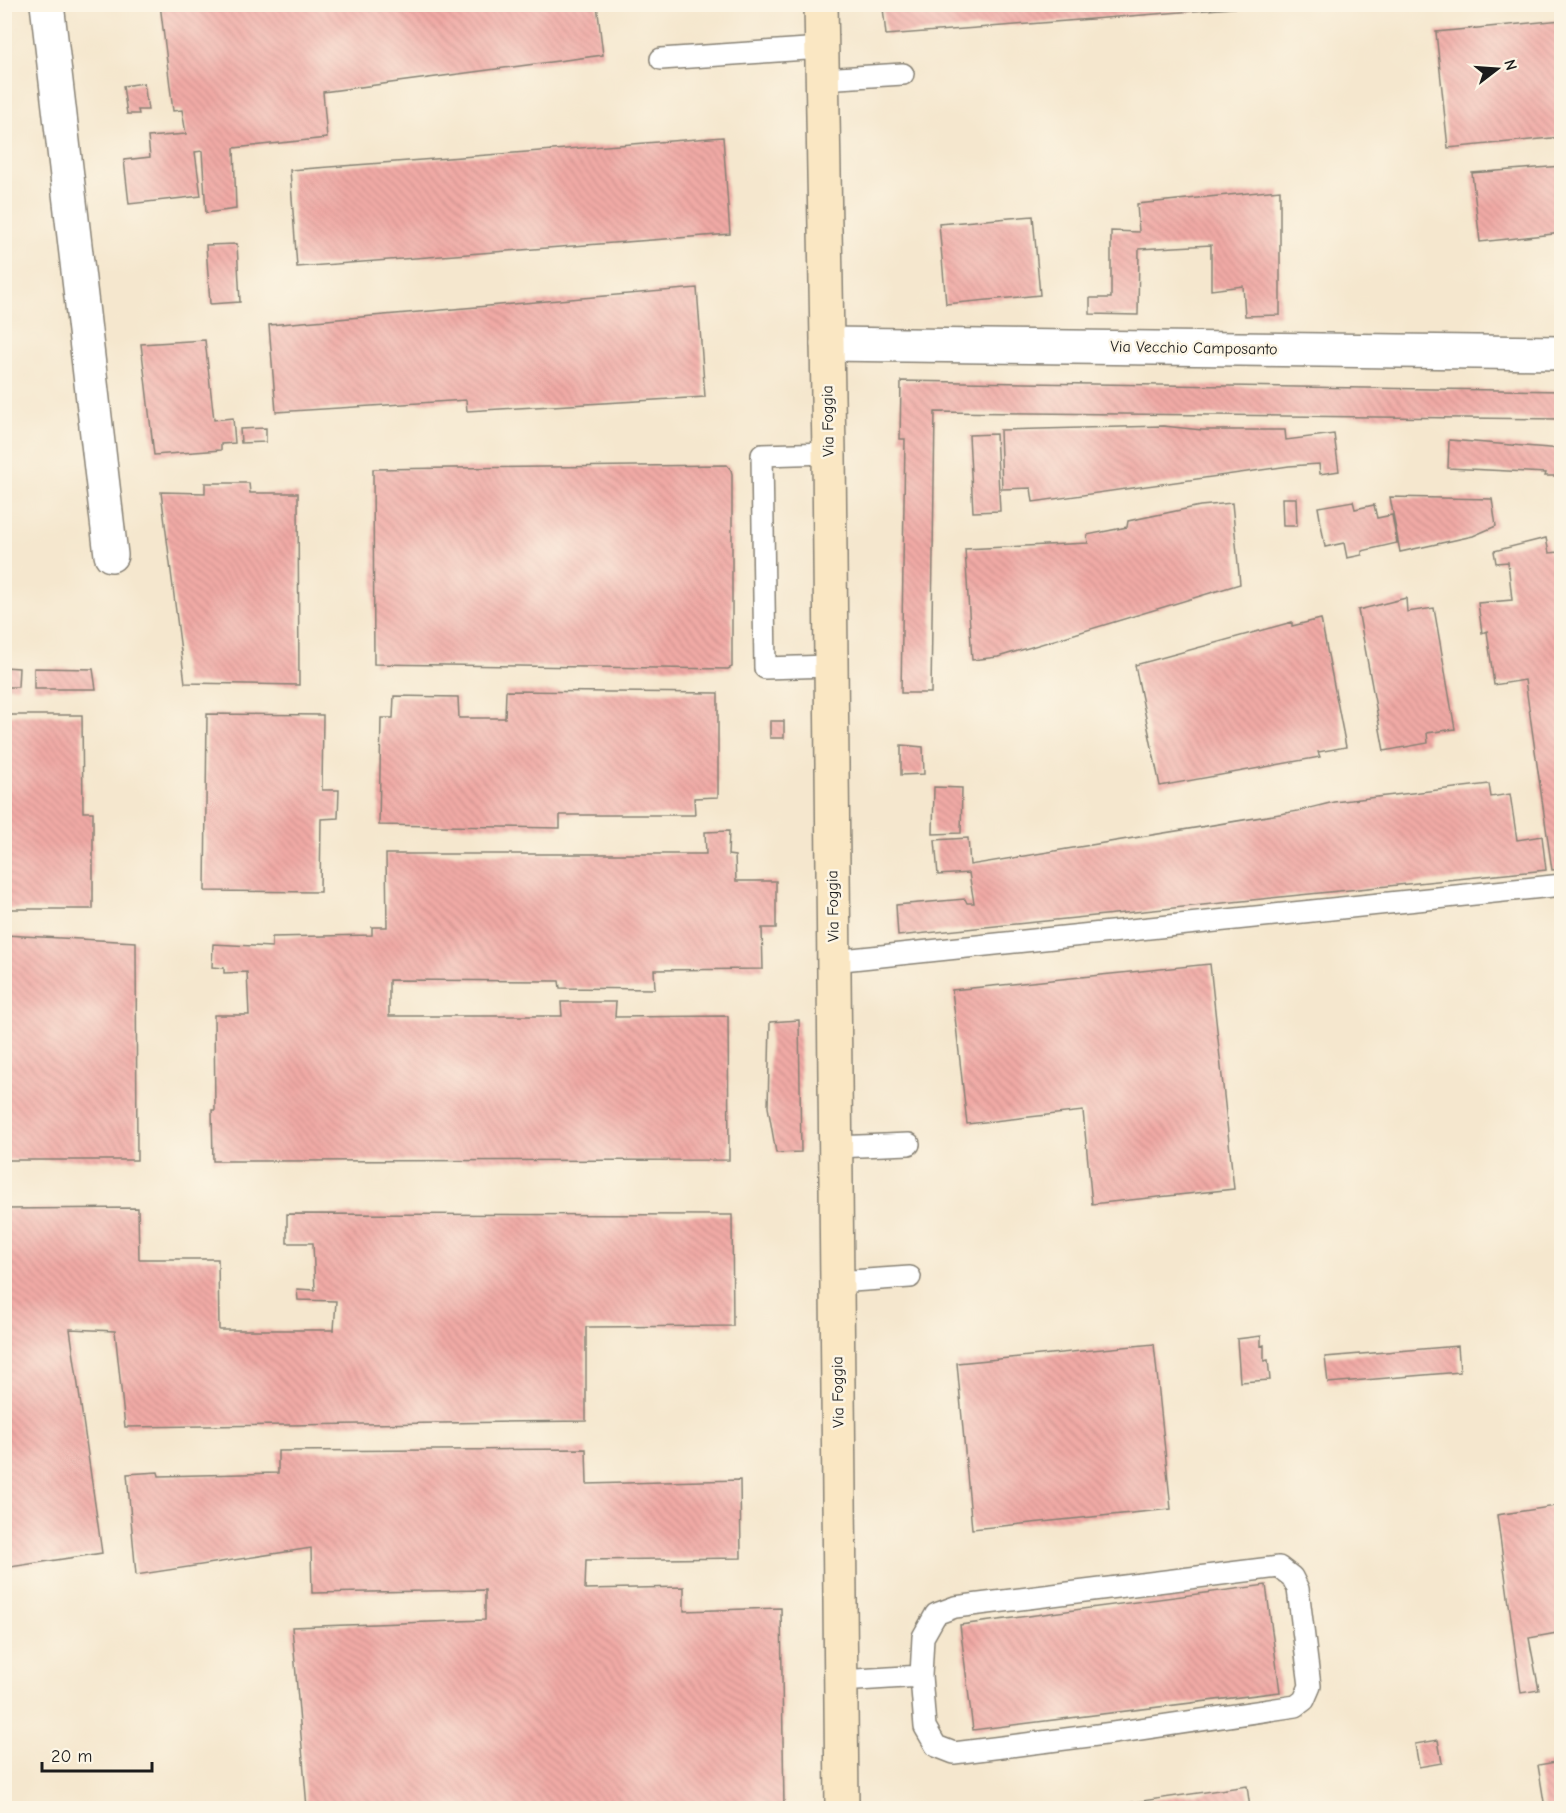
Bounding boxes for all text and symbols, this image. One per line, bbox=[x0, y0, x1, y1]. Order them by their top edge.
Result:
north arrow bbox=[1467, 39, 1527, 99]
text: N bbox=[1500, 57, 1521, 73]
street label: Via Vecchio Camposanto bbox=[1110, 338, 1278, 358]
street label: Via Foggia bbox=[818, 385, 838, 457]
street label: Via Foggia bbox=[823, 870, 843, 942]
street label: Via Foggia bbox=[828, 1356, 848, 1428]
scale bar bbox=[42, 1735, 152, 1773]
text: 20 m bbox=[51, 1746, 92, 1767]

